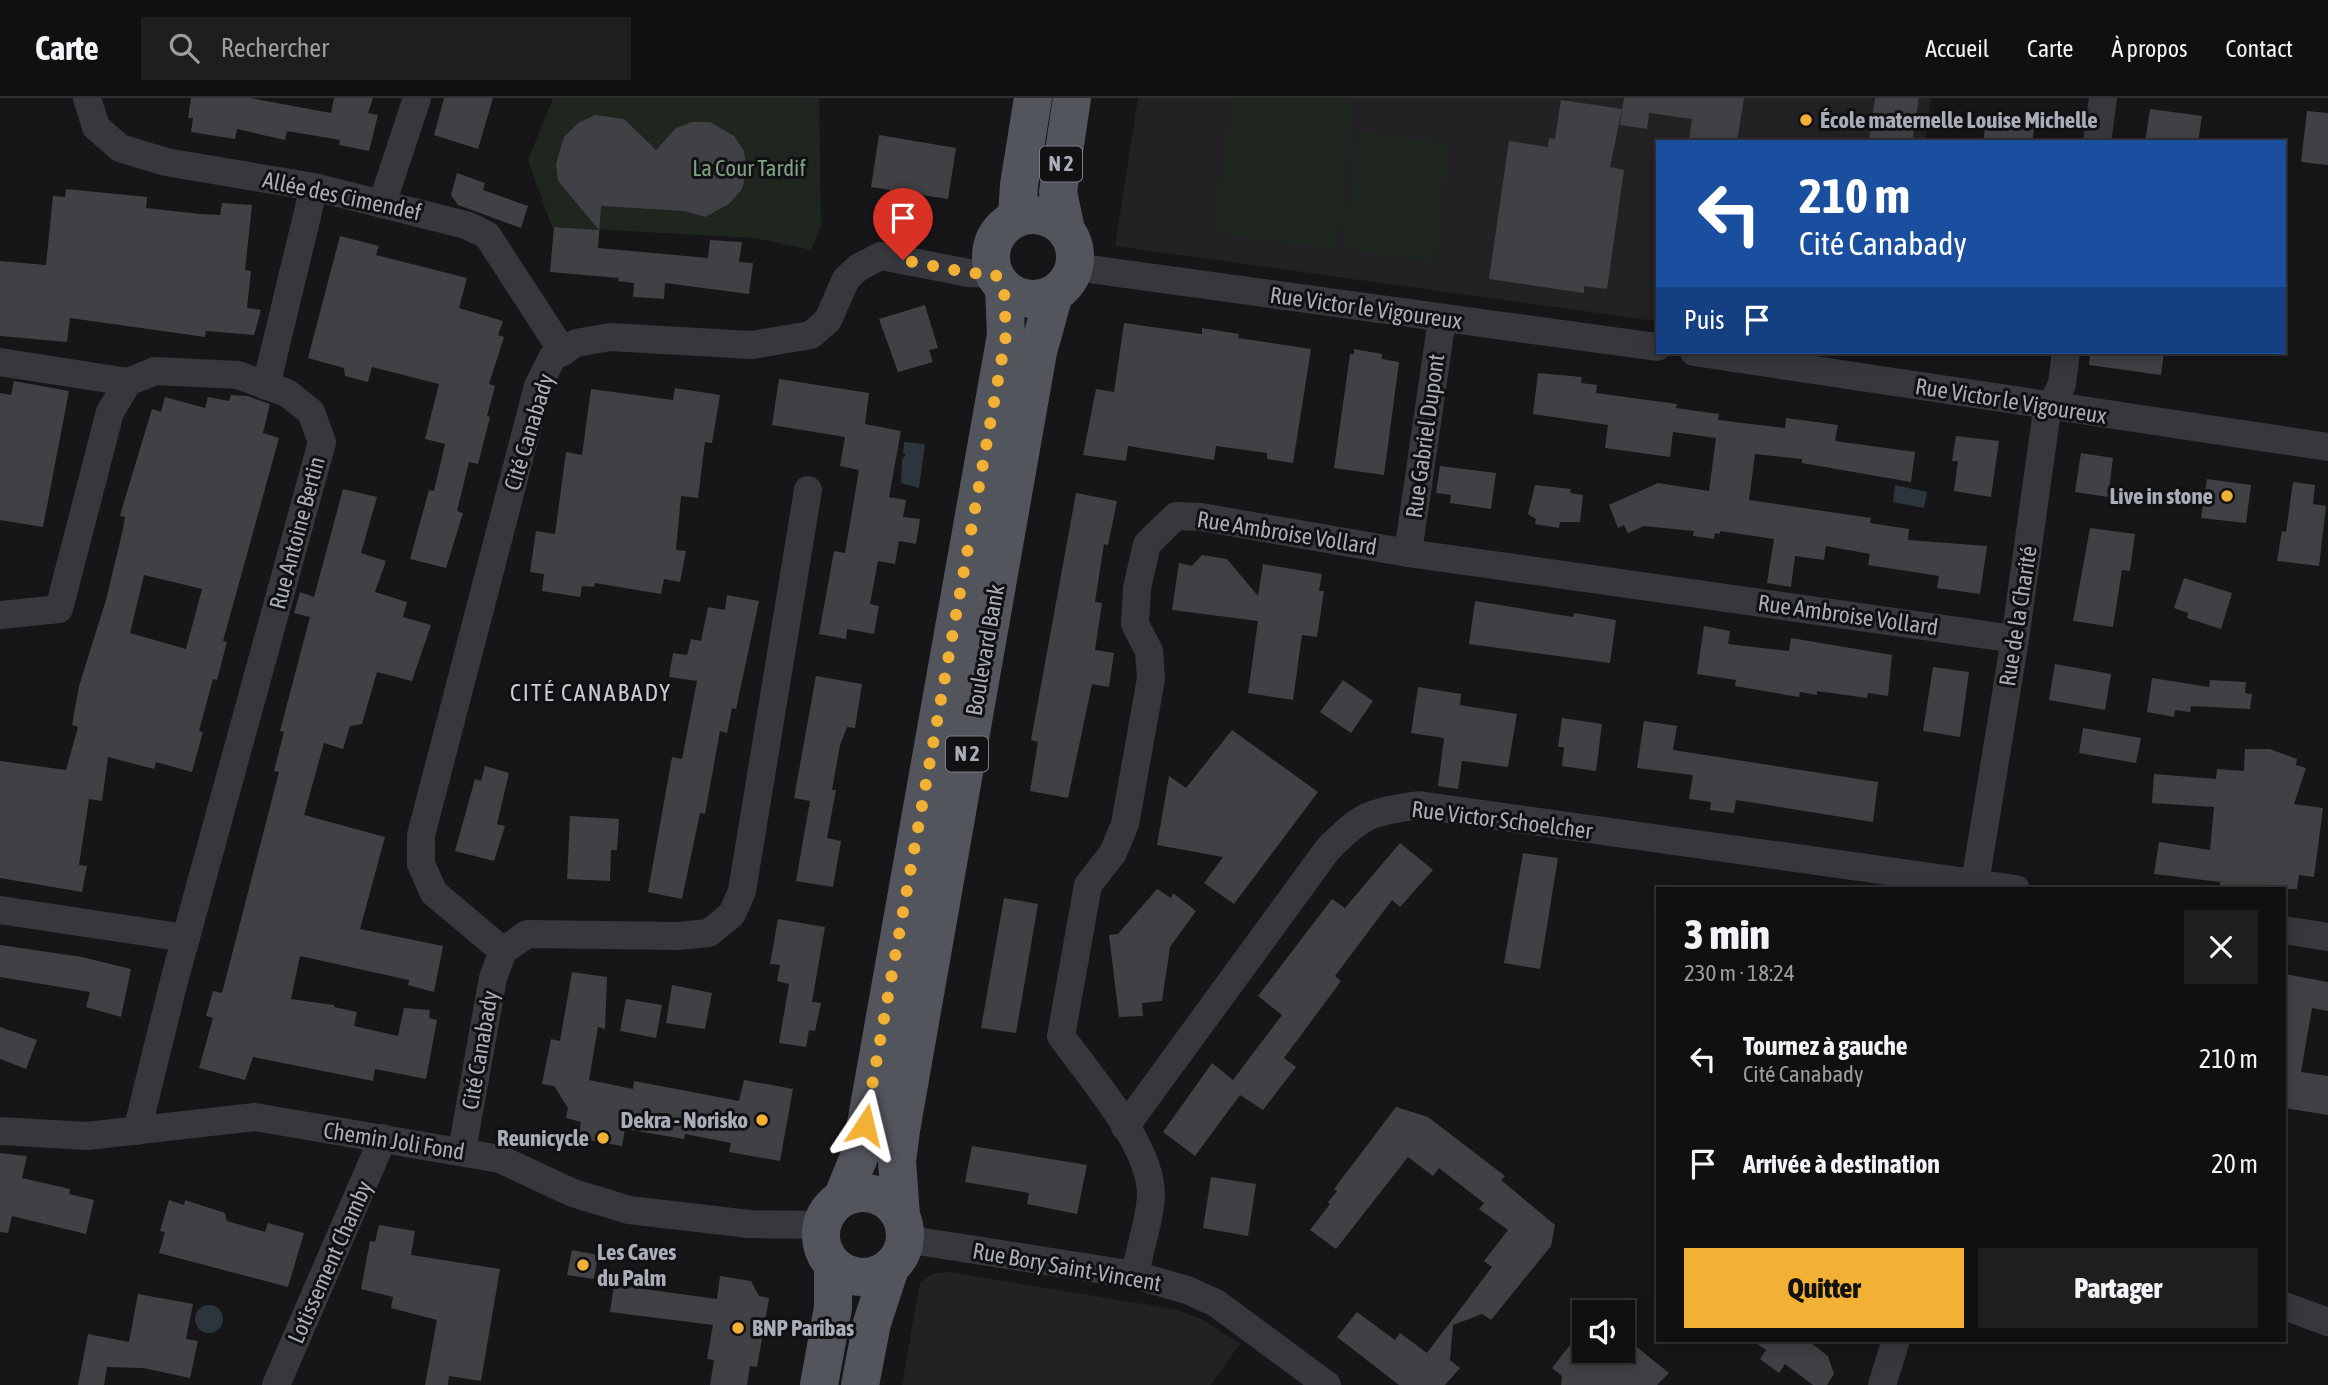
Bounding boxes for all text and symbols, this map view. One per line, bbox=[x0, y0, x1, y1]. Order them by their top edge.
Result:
search box bbox=[141, 17, 631, 80]
text: Carte bbox=[35, 29, 99, 67]
icon: search bbox=[165, 29, 203, 67]
text: Rechercher bbox=[221, 33, 329, 63]
text: Accueil bbox=[1925, 35, 1989, 62]
text: Carte bbox=[2027, 35, 2073, 62]
text: À propos bbox=[2111, 35, 2187, 62]
text: Contact bbox=[2225, 35, 2293, 62]
place label: École maternelle Louise Michelle bbox=[1820, 107, 2098, 133]
marker: École maternelle Louise Michelle bbox=[1798, 112, 1814, 128]
road number: N 2 bbox=[1040, 146, 1082, 182]
park label: La Cour Tardif bbox=[692, 155, 806, 181]
street label: Allée des Cimendef bbox=[260, 167, 424, 225]
text: 210 m bbox=[1799, 167, 1910, 223]
icon: left bbox=[1684, 168, 1775, 259]
pin bbox=[873, 188, 933, 260]
icon: arrive bbox=[884, 199, 922, 237]
text: Cité Canabady bbox=[1799, 225, 1967, 262]
street label: Rue Victor le Vigoureux bbox=[1268, 282, 1464, 334]
icon: arrive bbox=[1738, 301, 1776, 339]
text: Puis bbox=[1684, 305, 1724, 335]
street label: Rue Gabriel Dupont bbox=[1401, 352, 1449, 520]
street label: Cité Canabady bbox=[499, 371, 559, 493]
street label: Rue Victor le Vigoureux bbox=[1913, 373, 2109, 429]
street label: Rue Antoine Bertin bbox=[264, 454, 330, 612]
place label: Live in stone bbox=[2109, 483, 2213, 509]
marker: Live in stone bbox=[2219, 488, 2235, 504]
street label: Rue Ambroise Vollard bbox=[1195, 506, 1379, 560]
street label: Rue de la Charité bbox=[1994, 544, 2042, 688]
street label: Boulevard Bank bbox=[961, 582, 1009, 718]
street label: Rue Ambroise Vollard bbox=[1756, 589, 1940, 641]
district label: CITÉ CANABADY bbox=[510, 679, 672, 706]
road number: N 2 bbox=[946, 736, 988, 772]
street label: Rue Victor Schoelcher bbox=[1410, 796, 1595, 844]
text: 3 min bbox=[1684, 910, 1770, 958]
button: close bbox=[2184, 910, 2258, 984]
text: 230 m · 18:24 bbox=[1684, 960, 1795, 986]
street label: Cité Canabady bbox=[457, 988, 503, 1112]
text: Tournez à gauche bbox=[1743, 1031, 1908, 1061]
icon: left bbox=[1684, 1040, 1722, 1078]
text: 210 m bbox=[2199, 1044, 2258, 1074]
text: Cité Canabady bbox=[1743, 1061, 1864, 1087]
position arrow bbox=[828, 1088, 902, 1162]
place label: Dekra - Norisko bbox=[620, 1107, 748, 1133]
marker: Dekra - Norisko bbox=[754, 1112, 770, 1128]
street label: Chemin Joli Fond bbox=[322, 1117, 466, 1165]
place label: Reunicycle bbox=[497, 1125, 589, 1151]
marker: Reunicycle bbox=[595, 1130, 611, 1146]
icon: arrive bbox=[1684, 1145, 1722, 1183]
text: Arrivée à destination bbox=[1743, 1149, 1940, 1179]
text: 20 m bbox=[2211, 1149, 2258, 1179]
street label: Lotissement Chamby bbox=[283, 1177, 377, 1347]
street label: Rue Bory Saint-Vincent bbox=[971, 1238, 1163, 1296]
place label: Les Caves du Palm bbox=[597, 1239, 676, 1291]
button: Quitter bbox=[1684, 1248, 1964, 1328]
button: Partager bbox=[1978, 1248, 2258, 1328]
marker: Les Caves du Palm bbox=[575, 1257, 591, 1273]
map controls bbox=[1572, 1300, 1635, 1363]
button: sound bbox=[1572, 1300, 1635, 1363]
place label: BNP Paribas bbox=[752, 1315, 854, 1341]
marker: BNP Paribas bbox=[730, 1320, 746, 1336]

